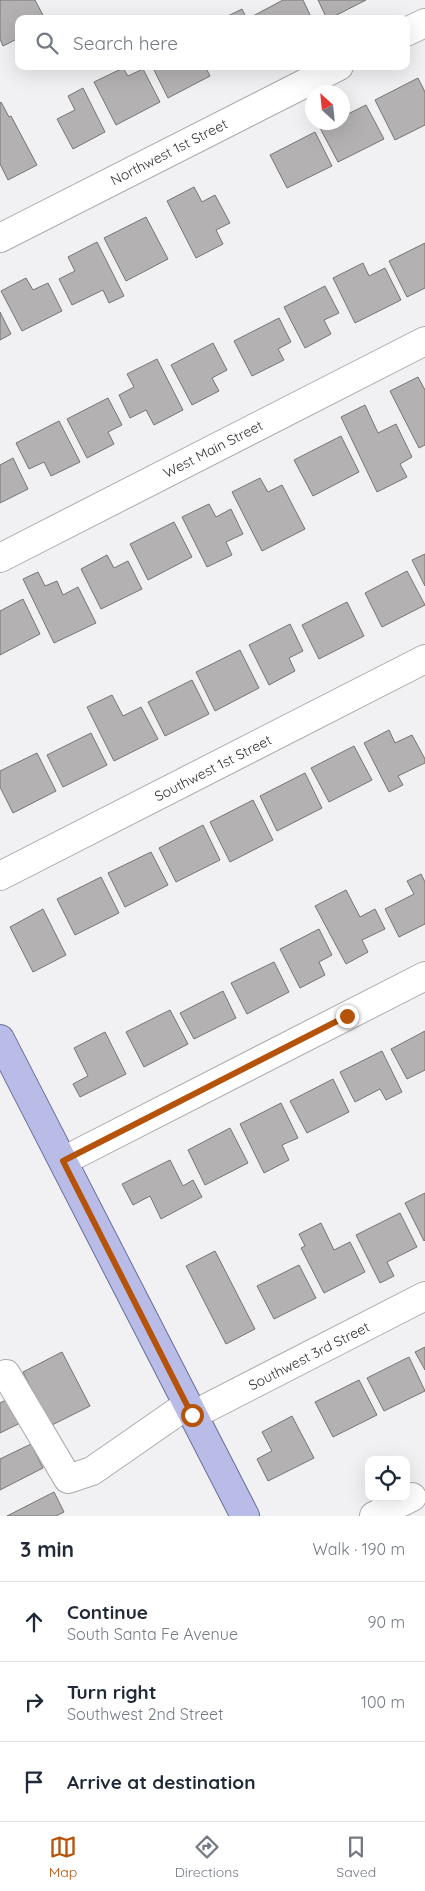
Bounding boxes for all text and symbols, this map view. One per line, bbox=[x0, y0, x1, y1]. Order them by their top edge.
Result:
search box bbox=[15, 15, 410, 70]
icon: search bbox=[33, 29, 61, 57]
text: Search here bbox=[73, 31, 178, 55]
north arrow bbox=[305, 85, 350, 130]
street label: Northwest 1st Street bbox=[107, 115, 231, 189]
street label: West Main Street bbox=[160, 416, 266, 482]
street label: Southwest 1st Street bbox=[151, 731, 275, 805]
route end bbox=[336, 1005, 359, 1028]
street label: Southwest 3rd Street bbox=[245, 1318, 373, 1394]
route start bbox=[181, 1404, 204, 1427]
map controls bbox=[365, 1456, 410, 1501]
button: locate bbox=[365, 1456, 410, 1501]
text: 3 min bbox=[20, 1536, 74, 1562]
text: Walk · 190 m bbox=[313, 1539, 405, 1559]
text: Continue bbox=[67, 1600, 148, 1624]
icon: ahead bbox=[20, 1608, 48, 1636]
text: 90 m bbox=[368, 1612, 405, 1632]
text: South Santa Fe Avenue bbox=[67, 1624, 238, 1644]
text: Turn right bbox=[67, 1680, 156, 1704]
icon: right bbox=[20, 1688, 48, 1716]
text: 100 m bbox=[361, 1692, 405, 1712]
text: Southwest 2nd Street bbox=[67, 1704, 224, 1724]
icon: arrive bbox=[20, 1768, 48, 1796]
text: Arrive at destination bbox=[67, 1770, 256, 1794]
tab: Map bbox=[49, 1833, 77, 1881]
tab: Directions bbox=[175, 1833, 239, 1881]
tab: Saved bbox=[336, 1833, 376, 1881]

